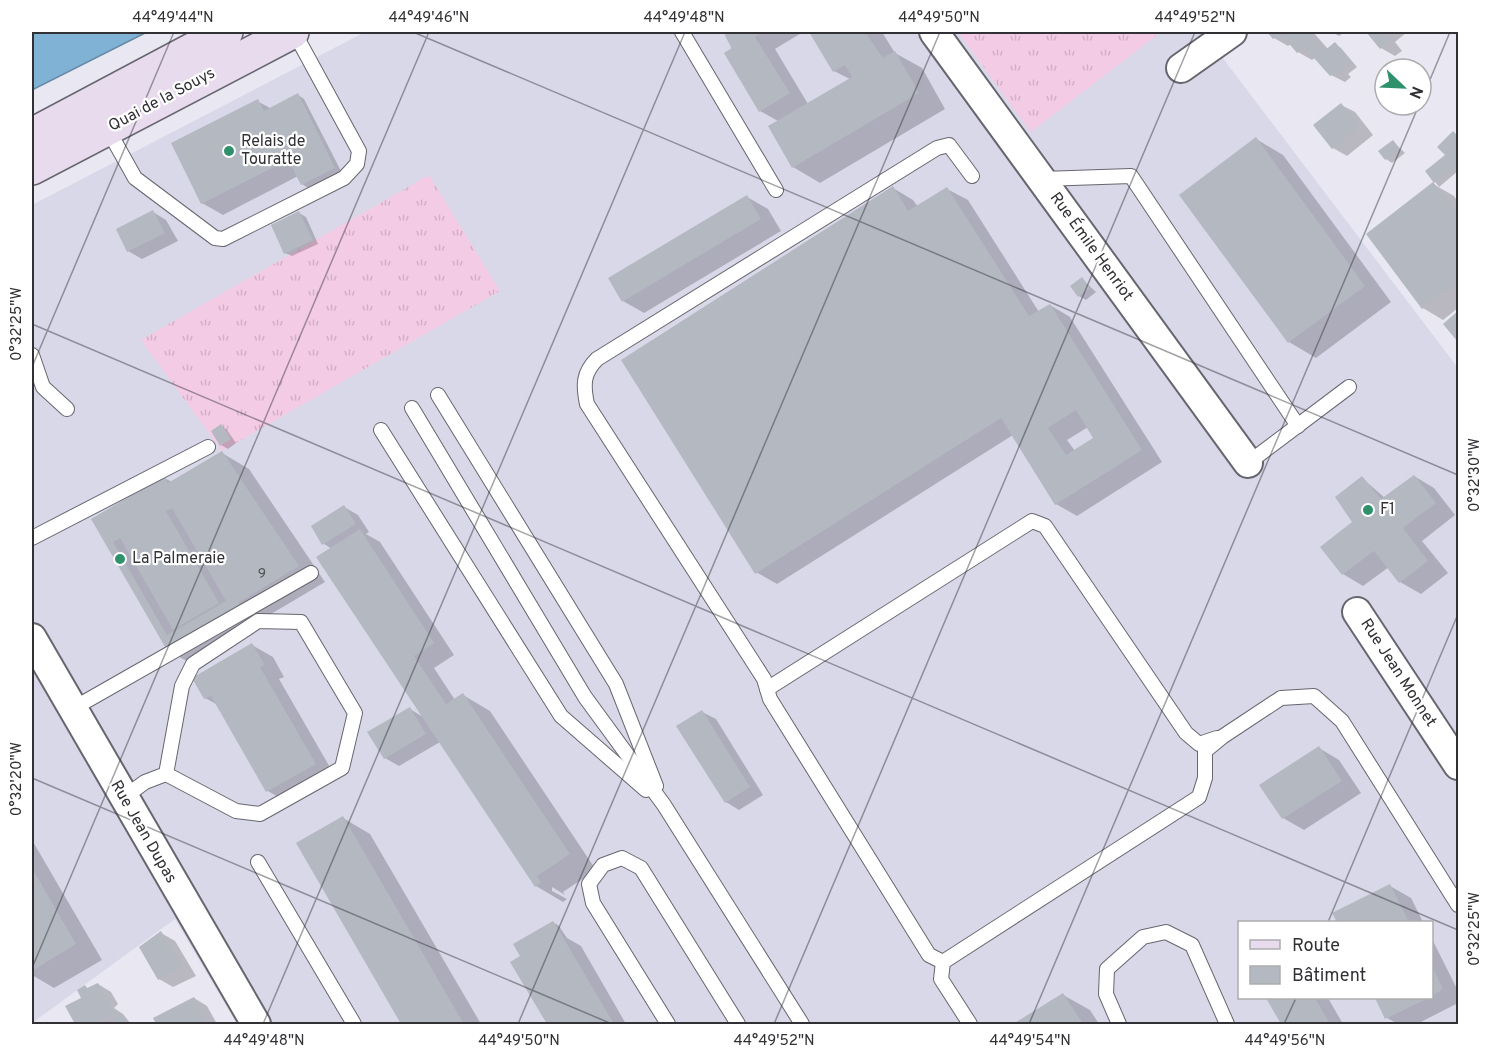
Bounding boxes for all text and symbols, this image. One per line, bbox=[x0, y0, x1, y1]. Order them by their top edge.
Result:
text: 44°49'44"N bbox=[132, 9, 214, 28]
text: 44°49'46"N bbox=[389, 9, 469, 28]
text: 44°49'48"N bbox=[643, 9, 725, 28]
text: 44°49'50"N bbox=[898, 9, 980, 28]
text: 44°49'52"N bbox=[1154, 9, 1236, 28]
north arrow bbox=[1373, 57, 1433, 117]
street label: Quai de la Souys bbox=[105, 64, 219, 136]
text: N bbox=[1404, 83, 1426, 101]
place label: Relais de Touratte bbox=[241, 132, 305, 170]
marker: Relais de Touratte bbox=[222, 144, 236, 158]
street label: Rue Émile Henriot bbox=[1045, 188, 1139, 305]
text: 0°32'25"W bbox=[8, 287, 27, 361]
text: 0°32'30"W bbox=[1466, 438, 1485, 512]
place label: F1 bbox=[1380, 500, 1395, 520]
marker: F1 bbox=[1361, 503, 1375, 517]
place label: La Palmeraie bbox=[132, 549, 225, 569]
marker: La Palmeraie bbox=[113, 552, 127, 566]
house number: 9 bbox=[258, 565, 266, 582]
street label: Rue Jean Monnet bbox=[1356, 615, 1440, 731]
text: 0°32'20"W bbox=[8, 742, 27, 816]
street label: Rue Jean Dupas bbox=[105, 777, 181, 887]
text: 0°32'25"W bbox=[1466, 892, 1485, 966]
legend bbox=[1238, 921, 1433, 999]
text: Route bbox=[1292, 935, 1340, 958]
text: Bâtiment bbox=[1292, 965, 1366, 988]
text: 44°49'48"N bbox=[223, 1032, 305, 1051]
text: 44°49'50"N bbox=[478, 1032, 560, 1051]
text: 44°49'52"N bbox=[733, 1032, 815, 1051]
text: 44°49'54"N bbox=[989, 1032, 1071, 1051]
text: 44°49'56"N bbox=[1245, 1032, 1325, 1051]

